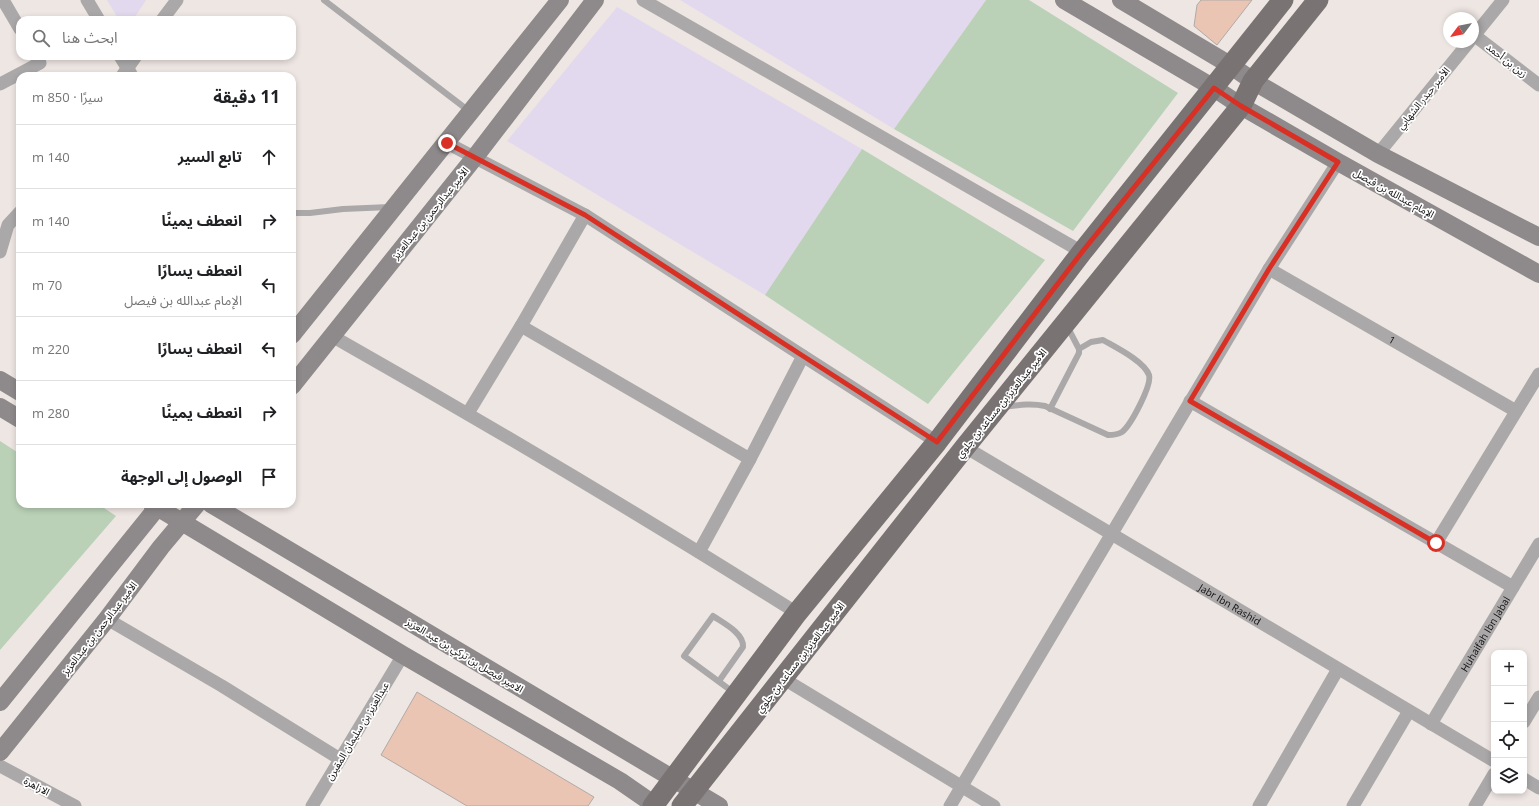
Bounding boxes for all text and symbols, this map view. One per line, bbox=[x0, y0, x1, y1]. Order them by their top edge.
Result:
north arrow bbox=[1443, 12, 1479, 48]
search box bbox=[16, 16, 296, 60]
icon: search bbox=[30, 27, 52, 49]
text: ابحث هنا bbox=[62, 27, 118, 47]
street label: زين بن أحمد bbox=[1484, 40, 1531, 81]
street label: الأمير حيدر الشهابي bbox=[1393, 64, 1454, 133]
text: 11 دقيقة bbox=[213, 85, 280, 108]
text: سيرًا · 850 m bbox=[32, 88, 103, 106]
route end bbox=[438, 134, 456, 152]
text: تابع السير bbox=[178, 146, 242, 166]
icon: ahead bbox=[258, 146, 280, 168]
text: 140 m bbox=[32, 148, 70, 166]
street label: الأمير عبدالرحمن بن عبدالعزيز bbox=[388, 164, 472, 263]
street label: الإمام عبدالله بن فيصل bbox=[1350, 165, 1437, 223]
text: انعطف يمينًا bbox=[161, 210, 242, 230]
icon: right bbox=[258, 210, 280, 232]
text: 140 m bbox=[32, 212, 70, 230]
text: انعطف يسارًا bbox=[158, 260, 242, 280]
icon: left bbox=[258, 274, 280, 296]
text: 70 m bbox=[32, 276, 62, 294]
text: الإمام عبدالله بن فيصل bbox=[124, 291, 242, 309]
street label: 1 bbox=[1386, 332, 1398, 347]
text: انعطف يسارًا bbox=[158, 338, 242, 358]
icon: left bbox=[258, 338, 280, 360]
text: 220 m bbox=[32, 340, 70, 358]
street label: الأمير عبدالعزيز بن مساعد بن جلوي bbox=[952, 345, 1051, 461]
text: انعطف يمينًا bbox=[161, 402, 242, 422]
icon: right bbox=[258, 402, 280, 424]
text: 280 m bbox=[32, 404, 70, 422]
text: الوصول إلى الوجهة bbox=[121, 466, 242, 486]
icon: arrive bbox=[258, 466, 280, 488]
route start bbox=[1427, 534, 1445, 552]
street label: الأمير عبدالرحمن بن عبدالعزيز bbox=[58, 578, 140, 678]
street label: Jabr Ibn Rashid bbox=[1195, 580, 1264, 628]
street label: Huhaifah Ibn Jabal bbox=[1457, 594, 1513, 674]
street label: الأمير عبدالعزيز بن مساعد بن جلوي bbox=[752, 599, 849, 716]
street label: الامير فيصل بن تركي بن عبد العزيز bbox=[402, 614, 526, 697]
map controls bbox=[1491, 650, 1527, 794]
button: + bbox=[1491, 650, 1527, 686]
street label: عبدالعزيز بن سليمان المقيرن bbox=[322, 679, 392, 783]
button: − bbox=[1491, 686, 1527, 722]
button: locate bbox=[1491, 722, 1527, 758]
button: layers bbox=[1491, 758, 1527, 794]
street label: الازاهرة bbox=[22, 773, 52, 799]

